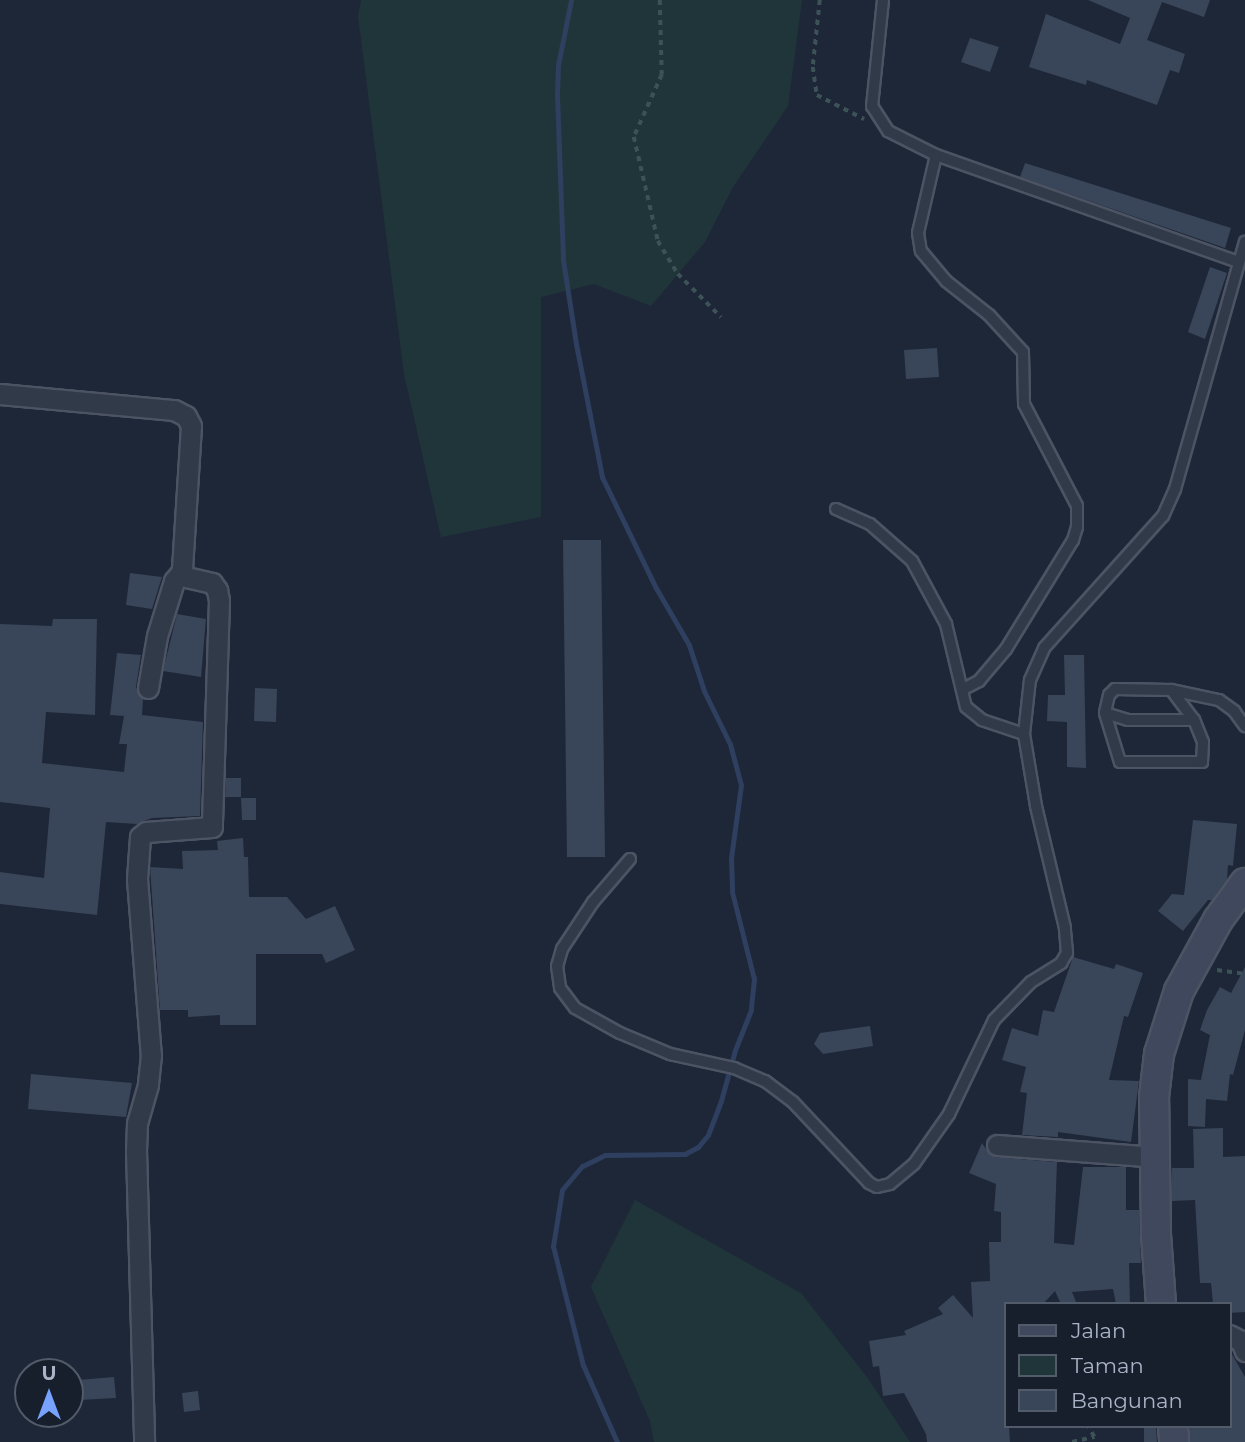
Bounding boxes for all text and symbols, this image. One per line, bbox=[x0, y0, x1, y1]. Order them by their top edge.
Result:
legend bbox=[1004, 1302, 1231, 1428]
text: Jalan bbox=[1071, 1318, 1126, 1343]
text: Taman bbox=[1071, 1353, 1144, 1378]
north arrow bbox=[14, 1358, 84, 1428]
text: U bbox=[42, 1362, 56, 1385]
text: Bangunan bbox=[1071, 1388, 1183, 1413]

